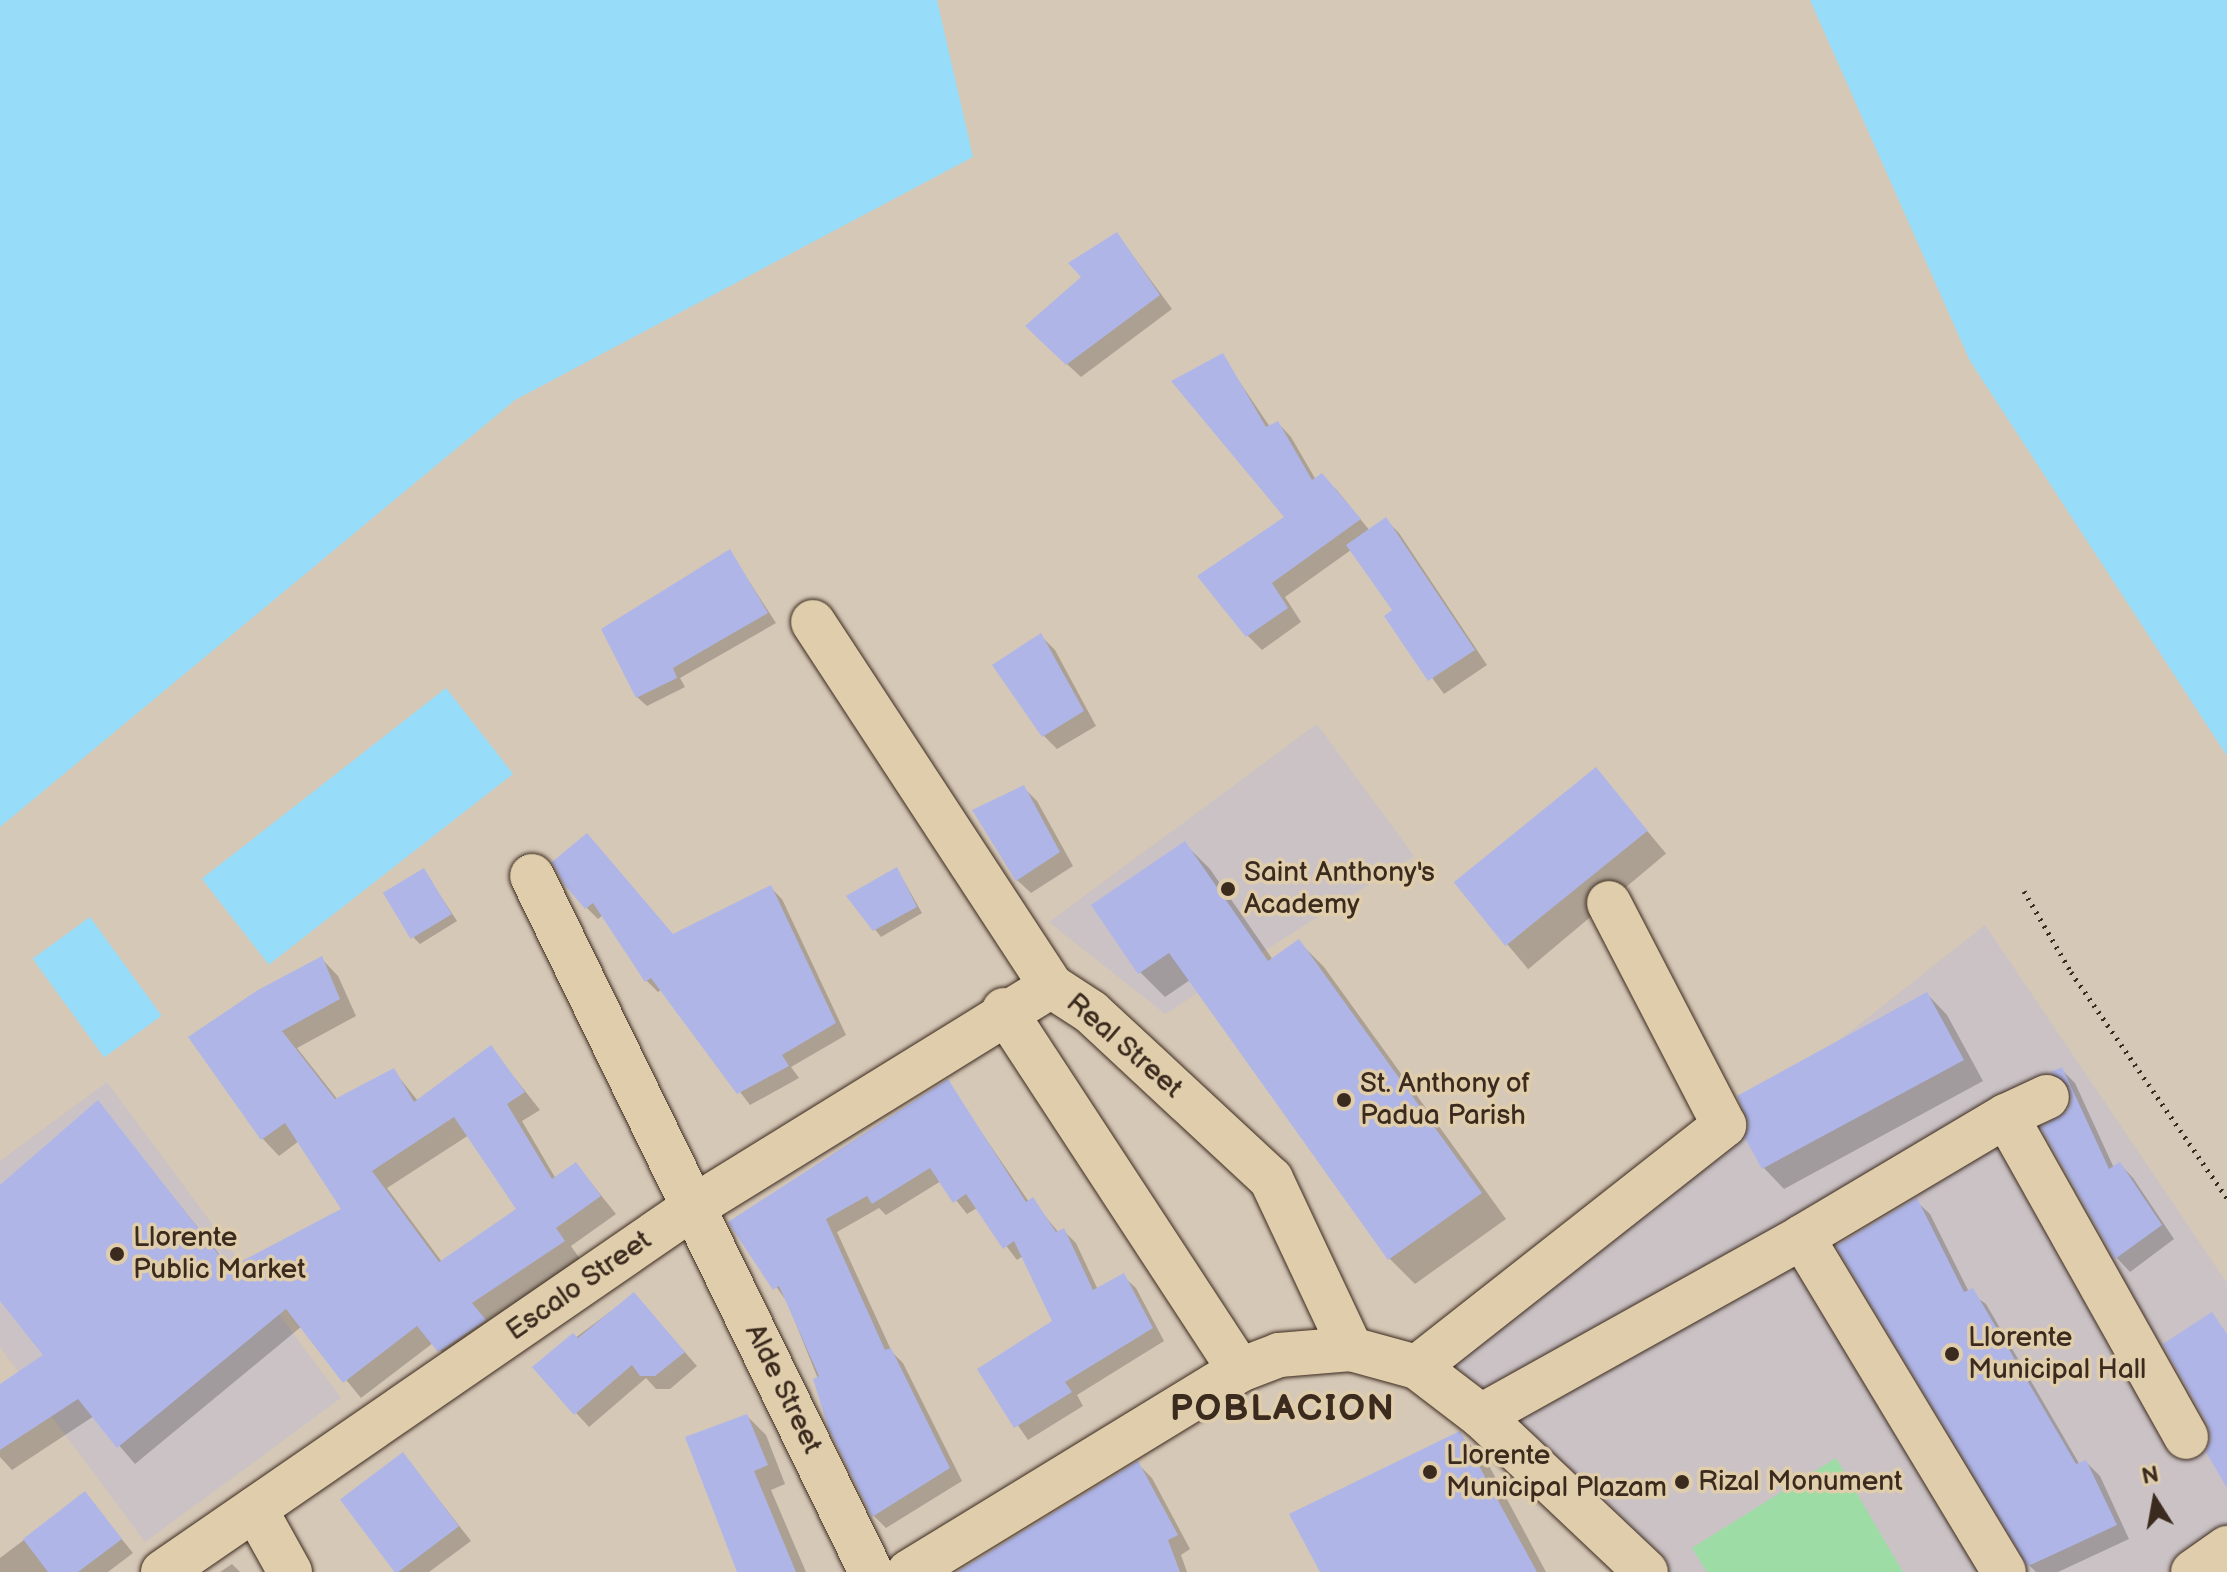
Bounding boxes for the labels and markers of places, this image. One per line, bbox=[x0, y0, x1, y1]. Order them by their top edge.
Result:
place label: Saint Anthony's Academy bbox=[1244, 856, 1435, 922]
marker: Saint Anthony's Academy bbox=[1219, 880, 1237, 898]
place label: St. Anthony of Padua Parish bbox=[1360, 1067, 1532, 1133]
marker: St. Anthony of Padua Parish bbox=[1335, 1091, 1353, 1109]
place label: Llorente Public Market bbox=[133, 1221, 306, 1287]
marker: Llorente Public Market bbox=[108, 1245, 126, 1263]
place label: Llorente Municipal Hall bbox=[1968, 1321, 2146, 1387]
marker: Llorente Municipal Hall bbox=[1943, 1345, 1961, 1363]
place label: Llorente Municipal Plazam bbox=[1446, 1439, 1667, 1505]
marker: Llorente Municipal Plazam bbox=[1421, 1463, 1439, 1481]
place label: Rizal Monument bbox=[1698, 1465, 1903, 1499]
marker: Rizal Monument bbox=[1673, 1473, 1691, 1491]

